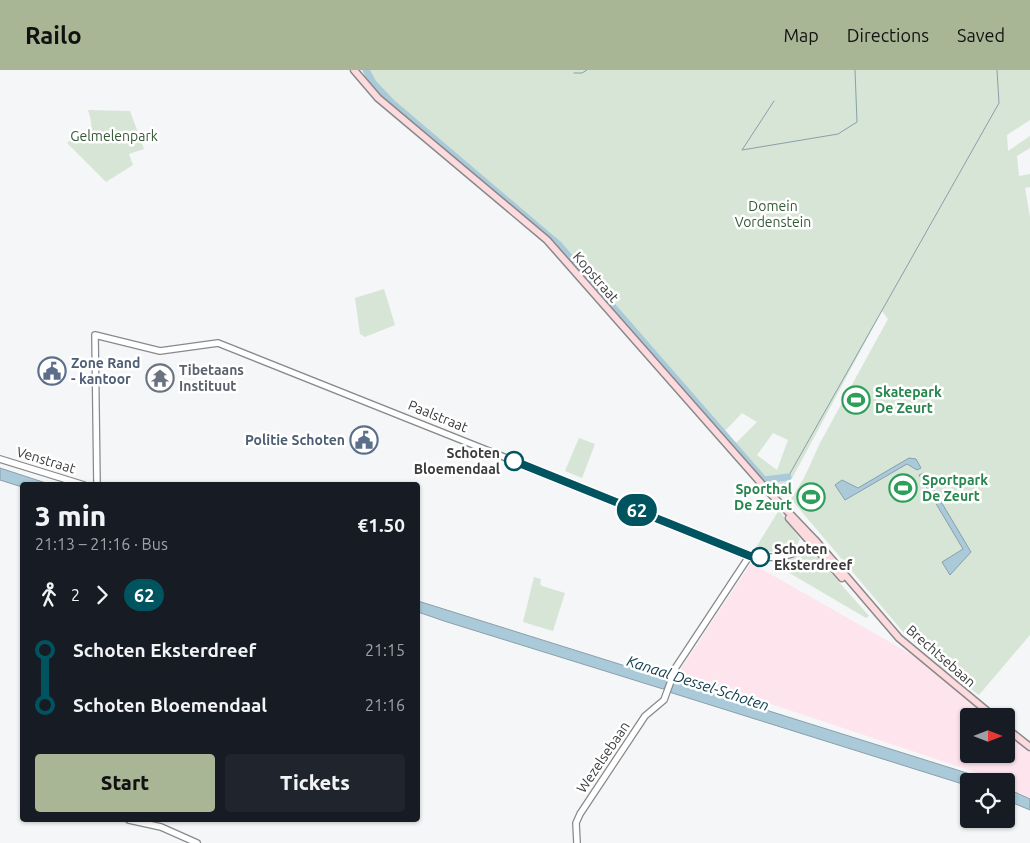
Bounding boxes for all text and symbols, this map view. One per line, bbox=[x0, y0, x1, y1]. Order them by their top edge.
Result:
text: Railo bbox=[25, 22, 82, 49]
text: Map bbox=[783, 25, 819, 45]
text: Directions bbox=[847, 25, 929, 45]
text: Saved bbox=[957, 25, 1005, 45]
park label: Gelmelenpark bbox=[70, 128, 158, 144]
park label: Domein Vordenstein bbox=[735, 198, 811, 230]
street label: Kopstraat bbox=[570, 249, 623, 306]
place label: Zone Rand - kantoor bbox=[71, 355, 140, 387]
public building icon: Zone Rand - kantoor bbox=[37, 356, 67, 386]
place label: Tibetaans Instituut bbox=[179, 362, 244, 394]
temple icon: Tibetaans Instituut bbox=[145, 363, 175, 393]
place label: Skatepark De Zeurt bbox=[875, 384, 942, 416]
sports icon: Skatepark De Zeurt bbox=[841, 385, 871, 415]
street label: Paalstraat bbox=[406, 397, 471, 435]
public building icon: Politie Schoten bbox=[349, 425, 379, 455]
place label: Politie Schoten bbox=[245, 432, 345, 448]
street label: Venstraat bbox=[15, 443, 78, 477]
place label: Schoten Bloemendaal bbox=[414, 445, 500, 477]
marker: Schoten Bloemendaal bbox=[504, 451, 524, 471]
place label: Sportpark De Zeurt bbox=[922, 472, 988, 504]
sports icon: Sportpark De Zeurt bbox=[888, 473, 918, 503]
place label: Sporthal De Zeurt bbox=[734, 481, 792, 513]
sports icon: Sporthal De Zeurt bbox=[796, 482, 826, 512]
line badge: 62 bbox=[614, 494, 660, 526]
text: 3 min bbox=[35, 500, 106, 531]
text: 62 bbox=[627, 500, 647, 520]
text: €1.50 bbox=[357, 514, 405, 536]
text: 21:13 – 21:16 · Bus bbox=[35, 535, 168, 553]
place label: Schoten Eksterdreef bbox=[774, 541, 852, 573]
marker: Schoten Eksterdreef bbox=[750, 547, 770, 567]
icon: walk bbox=[35, 581, 63, 609]
icon: forward bbox=[88, 581, 116, 609]
text: 62 bbox=[134, 585, 154, 605]
text: 2 bbox=[71, 586, 80, 604]
street label: Brechtsebaan bbox=[903, 622, 979, 690]
text: Schoten Eksterdreef bbox=[73, 639, 256, 661]
text: 21:15 bbox=[365, 641, 405, 659]
water label: Kanaal Dessel-Schoten bbox=[625, 652, 771, 714]
text: Schoten Bloemendaal bbox=[73, 694, 267, 716]
text: 21:16 bbox=[365, 696, 405, 714]
north arrow bbox=[960, 708, 1015, 762]
map controls bbox=[960, 708, 1015, 828]
street label: Wezelsebaan bbox=[573, 718, 633, 796]
button: Start bbox=[35, 754, 215, 812]
button: Tickets bbox=[225, 754, 405, 812]
button: locate bbox=[960, 773, 1015, 828]

